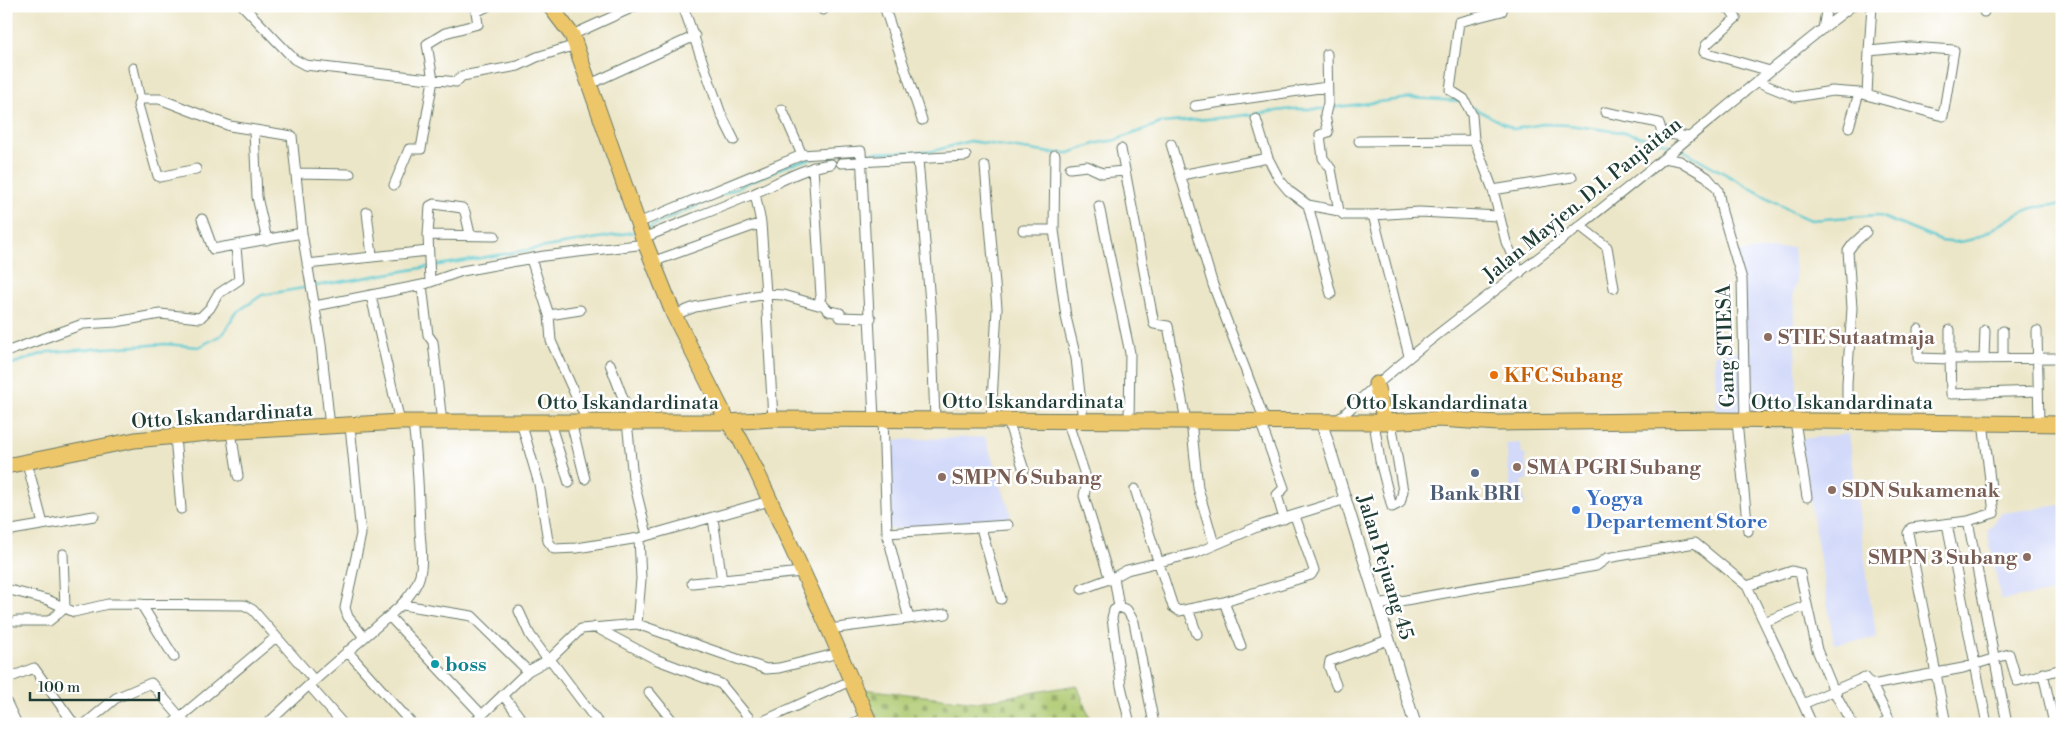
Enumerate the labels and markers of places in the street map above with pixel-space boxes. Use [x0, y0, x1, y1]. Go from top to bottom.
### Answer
place label: STIE Sutaatmaja [1778, 326, 1935, 351]
marker: STIE Sutaatmaja [1762, 331, 1774, 343]
place label: KFC Subang [1504, 364, 1623, 389]
marker: KFC Subang [1488, 369, 1500, 381]
place label: SMA PGRI Subang [1527, 456, 1701, 481]
marker: SMA PGRI Subang [1511, 461, 1523, 473]
place label: SMPN 6 Subang [952, 466, 1102, 491]
marker: Bank BRI [1469, 467, 1481, 479]
marker: SMPN 6 Subang [936, 471, 948, 483]
place label: SDN Sukamenak [1842, 479, 2000, 504]
place label: Bank BRI [1429, 482, 1521, 507]
marker: SDN Sukamenak [1826, 484, 1838, 496]
place label: Yogya Departement Store [1586, 487, 1768, 535]
marker: Yogya Departement Store [1570, 504, 1582, 516]
place label: SMPN 3 Subang [1868, 546, 2018, 571]
marker: SMPN 3 Subang [2021, 551, 2033, 563]
place label: boss [445, 653, 487, 678]
marker: boss [429, 658, 441, 670]

